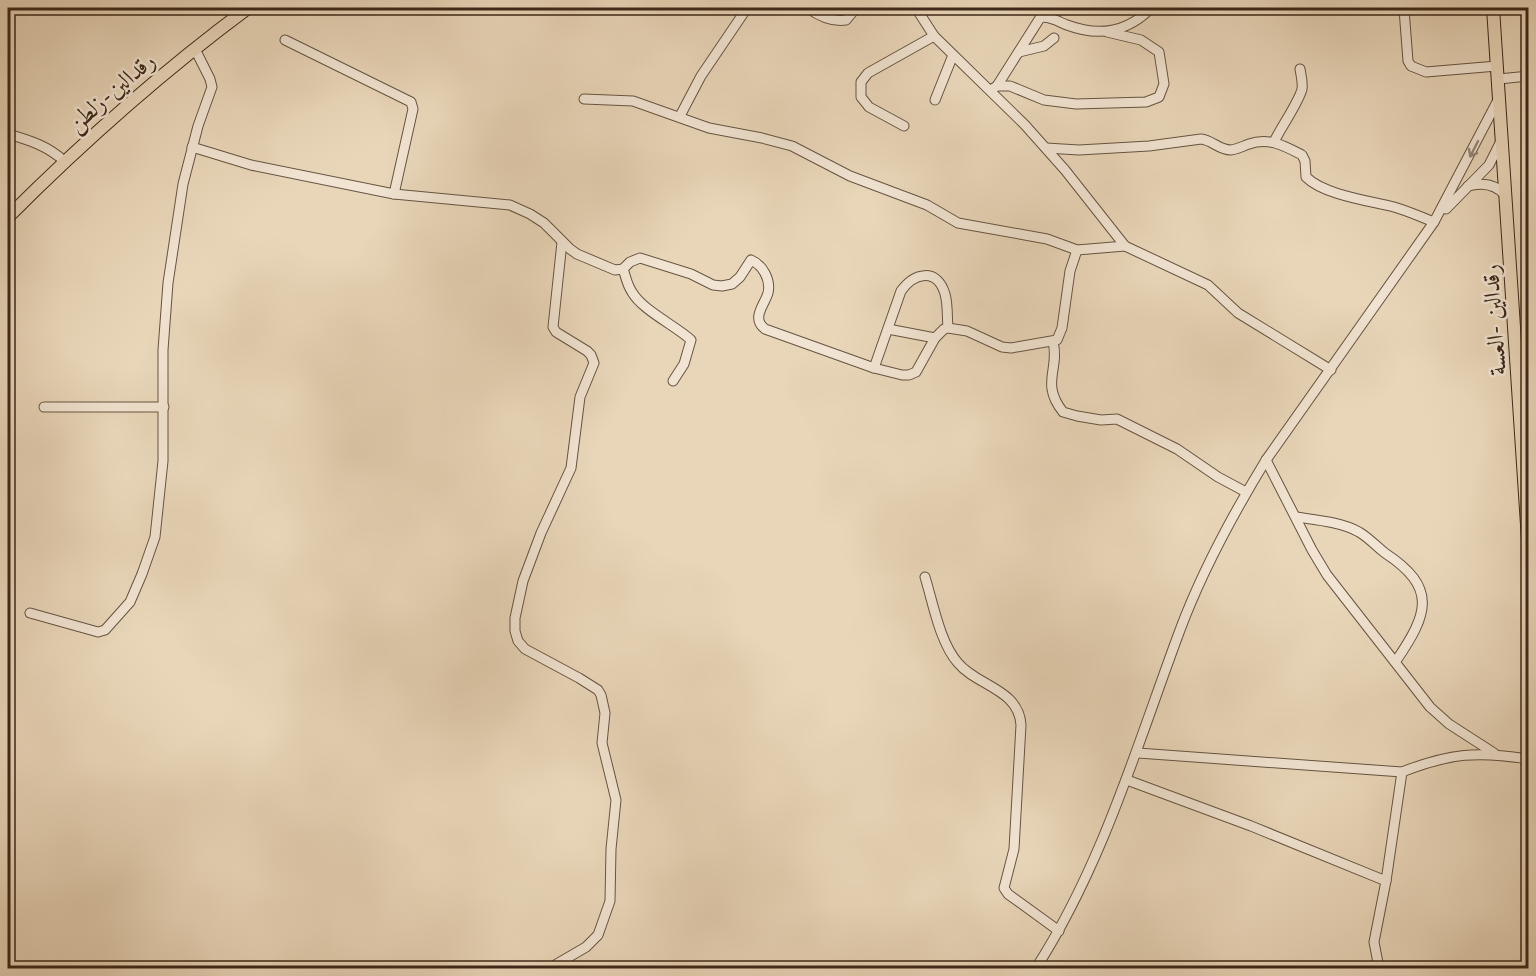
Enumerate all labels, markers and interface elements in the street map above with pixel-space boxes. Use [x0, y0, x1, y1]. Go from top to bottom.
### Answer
street label: رقدالين-زلطن [61, 46, 162, 139]
one-way arrow [1468, 140, 1480, 157]
street label: رقدالين -العسة [1475, 263, 1513, 377]

